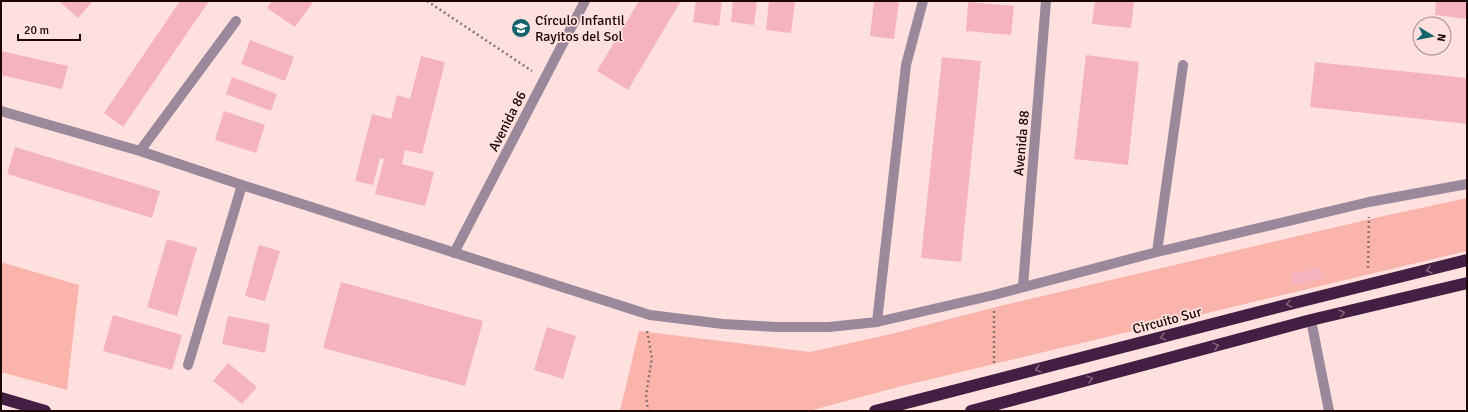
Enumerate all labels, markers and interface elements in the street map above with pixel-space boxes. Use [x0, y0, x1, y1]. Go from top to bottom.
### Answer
place label: Círculo Infantil Rayitos del Sol [535, 12, 625, 45]
scale bar [18, 16, 80, 42]
north arrow [1412, 16, 1452, 56]
school or university icon: Círculo Infantil Rayitos del Sol [510, 17, 532, 39]
text: 20 m [24, 23, 49, 38]
text: N [1434, 33, 1448, 43]
street label: Avenida 86 [485, 88, 530, 154]
street label: Avenida 88 [1010, 110, 1033, 177]
one-way arrow [1426, 265, 1432, 273]
one-way arrow [1286, 299, 1293, 308]
street label: Circuito Sur [1131, 303, 1204, 338]
one-way arrow [1338, 310, 1345, 318]
one-way arrow [1160, 332, 1167, 340]
one-way arrow [1212, 342, 1219, 351]
one-way arrow [1034, 364, 1041, 373]
one-way arrow [1087, 376, 1093, 384]

